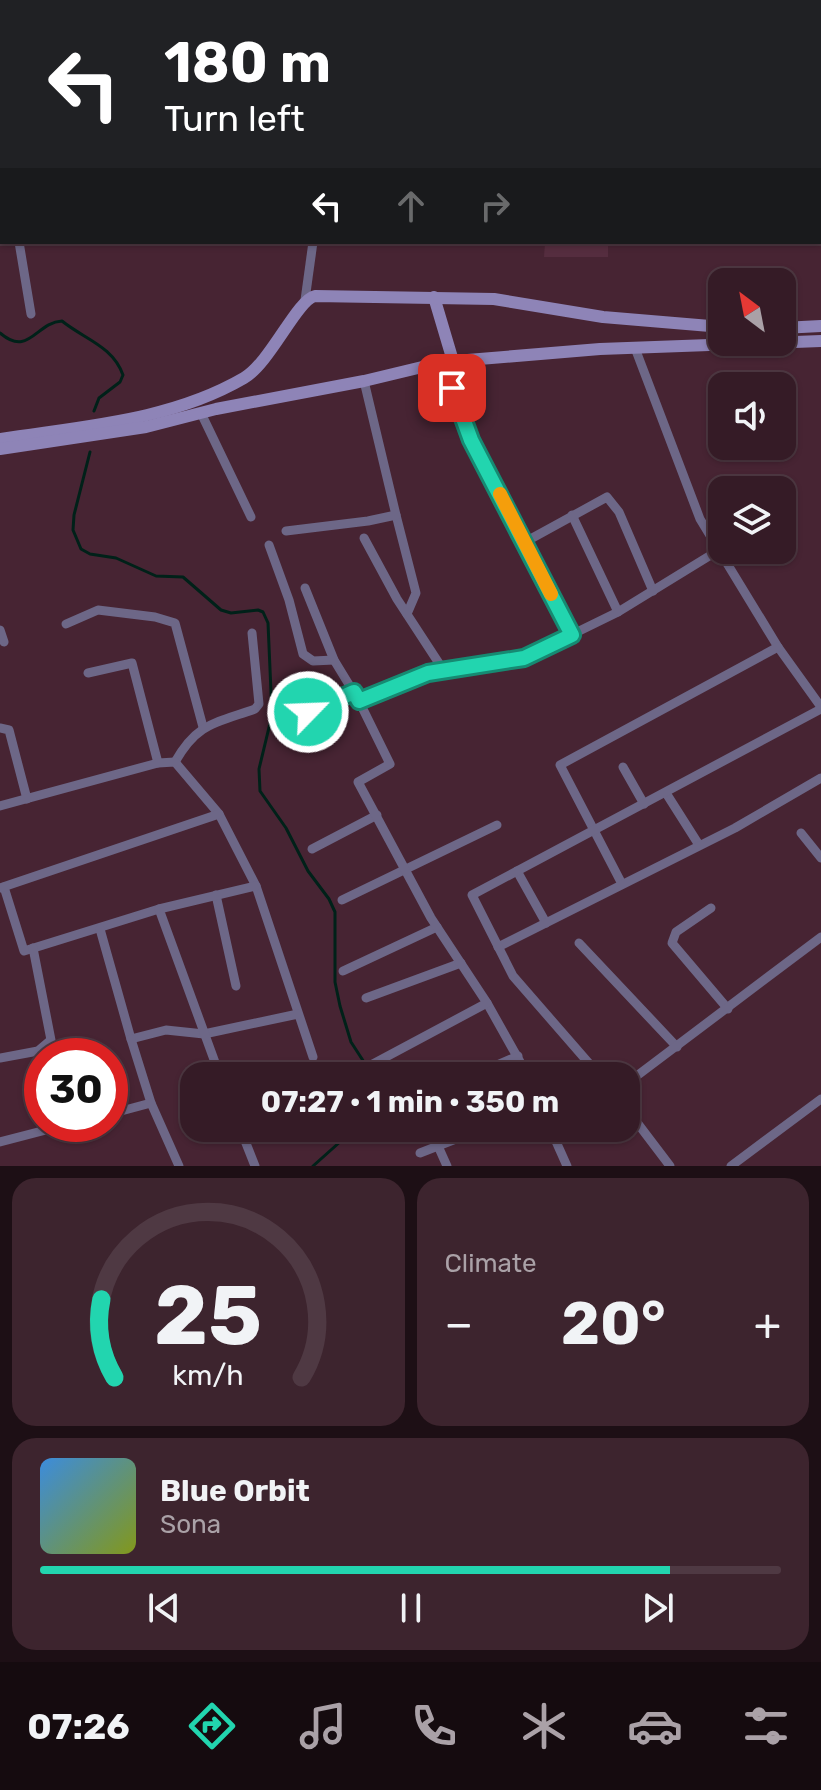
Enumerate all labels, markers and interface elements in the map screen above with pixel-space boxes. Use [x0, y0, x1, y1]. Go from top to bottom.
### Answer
text: 180 m [164, 30, 331, 96]
icon: left [32, 32, 136, 136]
text: Turn left [164, 97, 305, 140]
icon: left [305, 184, 349, 228]
icon: ahead [389, 184, 433, 228]
icon: right [473, 184, 517, 228]
north arrow [708, 268, 796, 356]
map controls [708, 268, 796, 564]
pin [418, 354, 486, 422]
icon: arrive [430, 366, 474, 410]
button: sound [708, 372, 796, 460]
button: layers [708, 476, 796, 564]
position arrow [266, 670, 350, 754]
speed limit sign: 30 [24, 1038, 128, 1142]
text: 07:27 · 1 min · 350 m [261, 1084, 559, 1120]
text: Climate [445, 1248, 537, 1279]
text: 25 [154, 1266, 262, 1365]
text: 20° [561, 1288, 666, 1359]
text: − [445, 1298, 473, 1350]
text: + [754, 1298, 781, 1350]
text: km/h [173, 1358, 244, 1392]
text: Blue Orbit [160, 1473, 310, 1509]
text: Sona [160, 1509, 221, 1540]
icon: previous [142, 1586, 186, 1630]
icon: pause [389, 1586, 433, 1630]
icon: next [636, 1586, 680, 1630]
icon: directions [184, 1698, 240, 1754]
icon: music [295, 1698, 351, 1754]
icon: phone [406, 1698, 462, 1754]
icon: climate [516, 1698, 572, 1754]
icon: car [627, 1698, 683, 1754]
icon: filters [738, 1698, 794, 1754]
text: 07:26 [27, 1705, 130, 1748]

